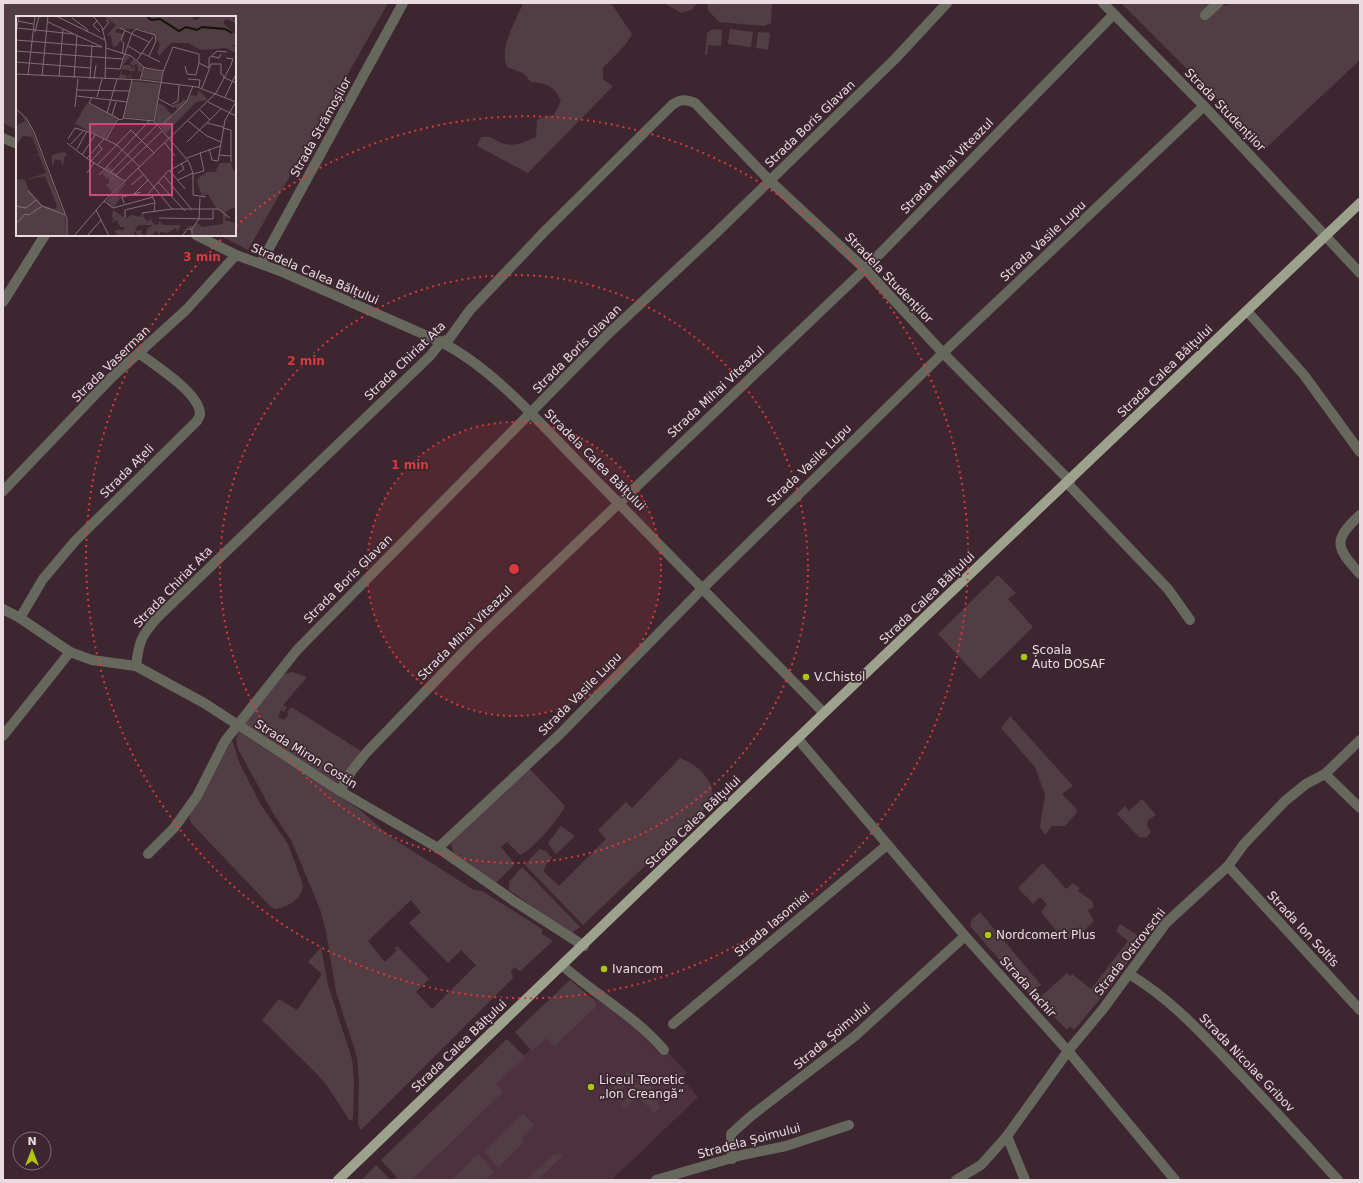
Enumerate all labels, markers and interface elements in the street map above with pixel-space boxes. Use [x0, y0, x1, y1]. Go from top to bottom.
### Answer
inset map [16, 16, 236, 236]
street label: Strada Studenților [1182, 66, 1268, 154]
street label: Strada Strămoșilor [288, 74, 354, 179]
street label: Strada Boris Glavan [762, 78, 858, 170]
street label: Strada Mihai Viteazul [898, 115, 996, 217]
street label: Strada Vasile Lupu [997, 198, 1089, 284]
street label: Stradela Studenților [842, 230, 936, 326]
street label: Stradela Calea Bălțului [249, 241, 381, 307]
text: 3 min [183, 250, 221, 264]
street label: Strada Boris Glavan [530, 302, 624, 396]
street label: Strada Chiriat Ata [362, 319, 448, 403]
street label: Strada Calea Bălțului [1115, 322, 1215, 420]
street label: Strada Vaserman [69, 323, 153, 405]
street label: Strada Mihai Viteazul [665, 344, 767, 440]
text: 2 min [287, 354, 325, 368]
street label: Stradela Calea Bălțului [542, 407, 648, 513]
street label: Strada Vasile Lupu [764, 421, 854, 509]
street label: Strada Ațeli [97, 441, 157, 501]
text: 1 min [391, 458, 429, 472]
street label: Strada Boris Glavan [301, 532, 395, 626]
street label: Strada Chiriat Ata [131, 544, 215, 630]
street label: Strada Calea Bălțului [877, 549, 977, 647]
centre of rings [507, 562, 521, 576]
street label: Strada Mihai Viteazul [415, 583, 515, 683]
place label: Școala Auto DOSAF [1032, 643, 1105, 671]
street label: Strada Vasile Lupu [536, 650, 624, 738]
marker: Școala Auto DOSAF [1019, 652, 1029, 662]
place label: V.Chistol [814, 670, 865, 684]
marker: V.Chistol [801, 672, 811, 682]
street label: Strada Miron Costin [252, 717, 360, 791]
street label: Strada Calea Bălțului [643, 773, 743, 871]
street label: Strada Ion Soltîs [1264, 888, 1342, 970]
street label: Strada Iasomiei [732, 889, 812, 959]
street label: Strada Ostrovschi [1092, 906, 1168, 998]
place label: Nordcomert Plus [996, 928, 1096, 942]
marker: Nordcomert Plus [983, 930, 993, 940]
street label: Strada Iachir [997, 954, 1059, 1020]
place label: Ivancom [612, 962, 663, 976]
marker: Ivancom [599, 964, 609, 974]
street label: Strada Calea Bălțului [409, 997, 509, 1095]
street label: Strada Șoimului [791, 1000, 873, 1072]
street label: Strada Nicolae Gribov [1196, 1011, 1298, 1115]
place label: Liceul Teoretic „Ion Creangă“ [599, 1073, 684, 1101]
marker: Liceul Teoretic „Ion Creangă“ [586, 1082, 596, 1092]
street label: Stradela Șoimului [696, 1121, 802, 1161]
north arrow [12, 1131, 52, 1171]
text: N [27, 1135, 37, 1148]

